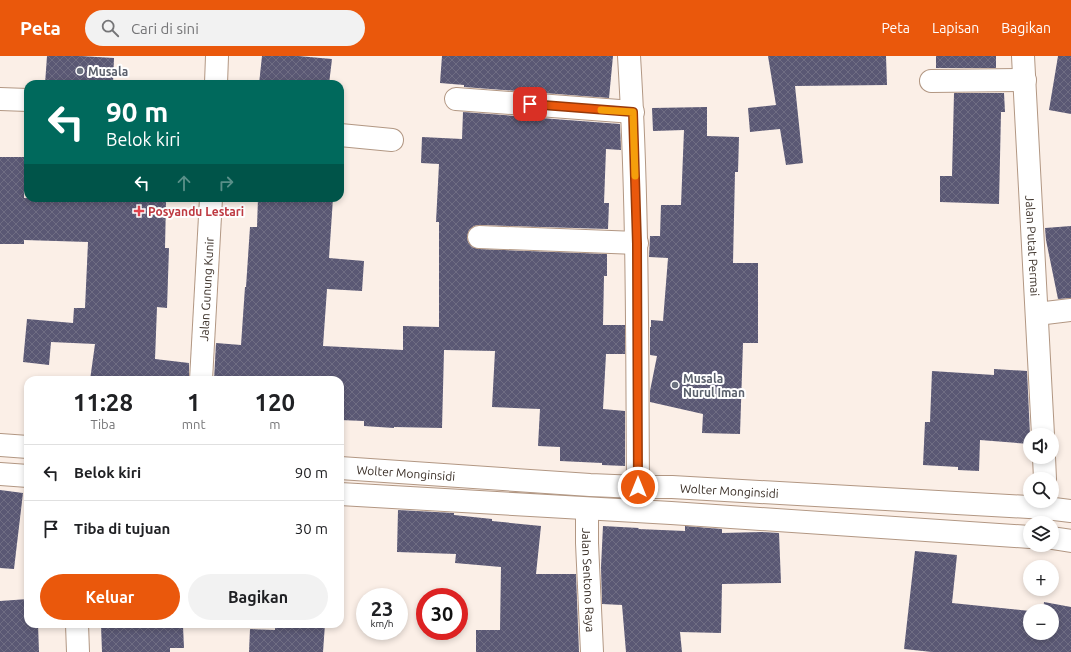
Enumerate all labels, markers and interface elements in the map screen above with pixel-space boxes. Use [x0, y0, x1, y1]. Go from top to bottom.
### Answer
search box [85, 10, 365, 46]
text: Peta [20, 17, 61, 39]
icon: search [99, 17, 121, 39]
text: Cari di sini [131, 20, 199, 37]
text: Peta [882, 20, 910, 36]
text: Lapisan [932, 20, 979, 36]
text: Bagikan [1001, 20, 1051, 36]
place label: Musala [88, 65, 128, 78]
marker: Musala [75, 66, 85, 76]
pin [513, 87, 547, 121]
icon: arrive [519, 93, 541, 115]
icon: left [40, 96, 92, 148]
text: 90 m [106, 96, 168, 127]
text: Belok kiri [106, 129, 180, 149]
icon: left [131, 172, 153, 194]
icon: ahead [173, 172, 195, 194]
icon: right [215, 172, 237, 194]
street label: Jalan Putat Permai [1024, 195, 1042, 297]
marker: Posyandu Lestari [133, 205, 145, 217]
place label: Posyandu Lestari [148, 205, 244, 218]
street label: Jalan Gunung Kunir [197, 236, 215, 342]
place label: Musala Nurul Iman [683, 372, 745, 399]
marker: Musala Nurul Iman [670, 380, 680, 390]
text: 11:28 [73, 389, 133, 416]
text: 1 [187, 389, 201, 416]
text: 120 [255, 389, 295, 416]
text: Tiba [90, 417, 115, 431]
text: mnt [182, 417, 206, 431]
text: m [269, 417, 280, 431]
map controls [1023, 428, 1059, 640]
button: sound [1023, 428, 1059, 464]
icon: left [40, 462, 62, 484]
street label: Wolter Monginsidi [356, 463, 456, 482]
text: Belok kiri [74, 464, 141, 481]
text: 90 m [295, 464, 328, 481]
position arrow [617, 466, 659, 508]
button: search [1023, 472, 1059, 508]
street label: Wolter Monginsidi [680, 481, 779, 499]
button: layers [1023, 516, 1059, 552]
icon: arrive [40, 518, 62, 540]
text: Tiba di tujuan [74, 520, 170, 537]
text: 30 m [295, 520, 328, 537]
street label: Jalan Sentono Raya [581, 528, 598, 633]
button: + [1023, 560, 1059, 596]
button: Keluar [40, 574, 180, 620]
button: Bagikan [188, 574, 328, 620]
speed limit sign: 30 [416, 588, 468, 640]
text: 23 [371, 597, 393, 620]
button: − [1023, 604, 1059, 640]
text: km/h [370, 618, 394, 629]

